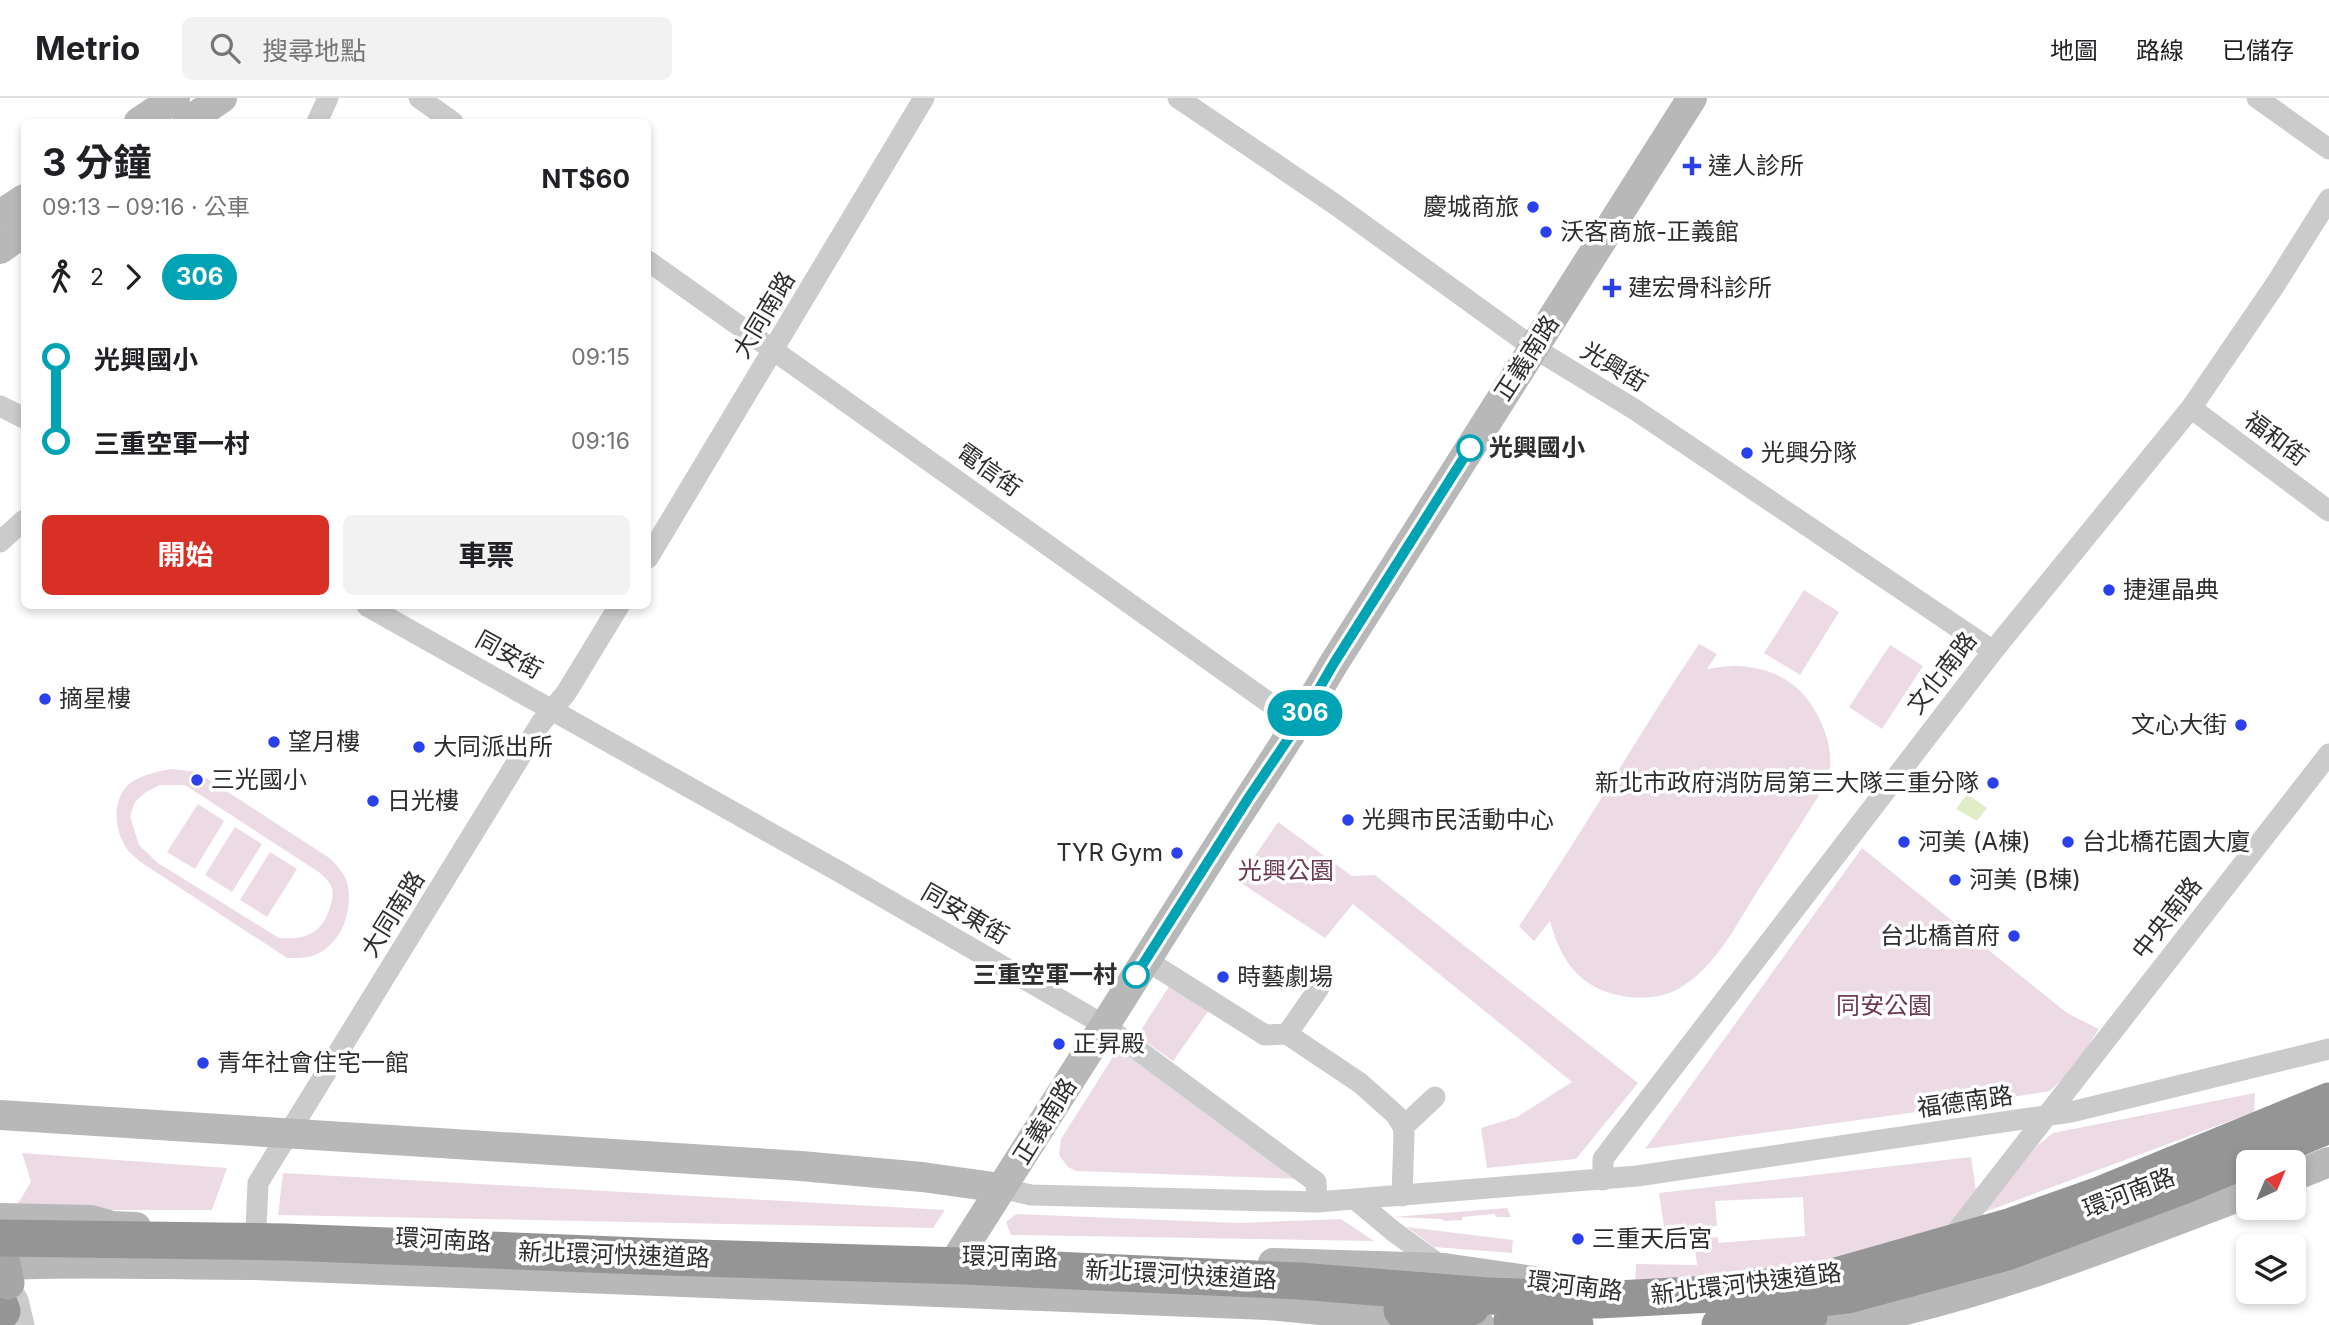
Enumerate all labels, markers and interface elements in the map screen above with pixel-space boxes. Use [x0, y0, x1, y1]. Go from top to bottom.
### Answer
search box [182, 17, 672, 80]
text: Metrio [35, 28, 140, 68]
icon: search [206, 29, 244, 67]
text: 搜尋地點 [262, 35, 366, 66]
text: 地圖 [2050, 36, 2098, 65]
text: 路線 [2136, 36, 2184, 65]
text: 已儲存 [2222, 36, 2294, 65]
text: 3 分鐘 [42, 139, 152, 185]
place label: 達人診所 [1708, 151, 1804, 180]
marker: 達人診所 [1682, 156, 1702, 176]
text: NT$60 [541, 163, 630, 194]
place label: 慶城商旅 [1423, 192, 1519, 221]
text: 09:13 – 09:16 · 公車 [42, 193, 250, 221]
marker: 慶城商旅 [1525, 199, 1541, 215]
place label: 沃客商旅-正義館 [1560, 217, 1739, 246]
marker: 沃客商旅-正義館 [1538, 224, 1554, 240]
icon: walk [42, 258, 80, 296]
icon: forward [114, 258, 152, 296]
text: 306 [176, 262, 223, 291]
text: 2 [90, 263, 104, 291]
street label: 大同南路 [726, 266, 801, 363]
place label: 建宏骨科診所 [1628, 273, 1772, 302]
marker: 建宏骨科診所 [1602, 278, 1622, 298]
street label: 正義南路 [1488, 310, 1565, 406]
street label: 光興街 [1576, 336, 1653, 398]
text: 09:15 [571, 343, 630, 371]
text: 光興國小 [94, 344, 198, 375]
street label: 福和街 [2239, 405, 2314, 472]
text: 09:16 [571, 427, 630, 455]
text: 三重空軍一村 [94, 428, 250, 459]
place label: 光興國小 [1489, 433, 1585, 462]
marker: 光興國小 [1457, 435, 1483, 461]
street label: 電信街 [951, 437, 1027, 502]
place label: 光興分隊 [1761, 438, 1857, 467]
marker: 光興分隊 [1739, 445, 1755, 461]
button: 開始 [42, 515, 329, 595]
button: 車票 [343, 515, 630, 595]
place label: 捷運晶典 [2123, 575, 2219, 604]
marker: 捷運晶典 [2101, 582, 2117, 598]
street label: 同安街 [471, 624, 548, 685]
street label: 文化南路 [1901, 626, 1983, 719]
place label: 摘星樓 [59, 684, 131, 713]
line badge: 306 [1265, 690, 1345, 736]
marker: 摘星樓 [37, 691, 53, 707]
text: 306 [1281, 698, 1329, 727]
place label: 文心大街 [2131, 710, 2227, 739]
marker: 文心大街 [2233, 717, 2249, 733]
place label: 望月樓 [288, 727, 360, 756]
place label: 大同派出所 [433, 732, 553, 761]
marker: 望月樓 [266, 734, 282, 750]
marker: 大同派出所 [411, 739, 427, 755]
place label: 三光國小 [211, 765, 307, 794]
place label: 新北市政府消防局第三大隊三重分隊 [1595, 768, 1979, 797]
marker: 三光國小 [189, 772, 205, 788]
marker: 新北市政府消防局第三大隊三重分隊 [1985, 775, 2001, 791]
place label: 日光樓 [387, 786, 459, 815]
marker: 日光樓 [365, 793, 381, 809]
place label: 光興市民活動中心 [1362, 805, 1554, 834]
marker: 光興市民活動中心 [1340, 812, 1356, 828]
place label: 河美 (A棟) [1918, 827, 2031, 856]
place label: 台北橋花園大廈 [2082, 827, 2250, 856]
marker: 河美 (A棟) [1896, 834, 1912, 850]
marker: 台北橋花園大廈 [2060, 834, 2076, 850]
place label: TYR Gym [1056, 838, 1163, 867]
marker: TYR Gym [1169, 845, 1185, 861]
park label: 光興公園 [1238, 856, 1334, 885]
street label: 大同南路 [355, 865, 430, 962]
place label: 河美 (B棟) [1969, 865, 2081, 894]
street label: 中央南路 [2126, 871, 2208, 964]
marker: 河美 (B棟) [1947, 872, 1963, 888]
street label: 同安東街 [916, 877, 1014, 950]
place label: 台北橋首府 [1880, 921, 2000, 950]
marker: 台北橋首府 [2006, 928, 2022, 944]
place label: 三重空軍一村 [973, 960, 1117, 989]
marker: 三重空軍一村 [1123, 962, 1149, 988]
place label: 時藝劇場 [1237, 962, 1333, 991]
marker: 時藝劇場 [1215, 969, 1231, 985]
park label: 同安公園 [1836, 991, 1932, 1020]
place label: 正昇殿 [1073, 1029, 1145, 1058]
marker: 正昇殿 [1051, 1036, 1067, 1052]
place label: 青年社會住宅一館 [217, 1048, 409, 1077]
marker: 青年社會住宅一館 [195, 1055, 211, 1071]
street label: 正義南路 [1007, 1072, 1082, 1169]
street label: 福德南路 [1915, 1080, 2014, 1123]
north arrow [2236, 1150, 2306, 1220]
map controls [2236, 1150, 2306, 1304]
street label: 環河南路 [2079, 1162, 2179, 1223]
street label: 環河南路 [394, 1223, 492, 1256]
place label: 三重天后宮 [1592, 1224, 1712, 1253]
marker: 三重天后宮 [1570, 1231, 1586, 1247]
button: layers [2236, 1234, 2306, 1304]
street label: 新北環河快速道路 [518, 1237, 710, 1272]
street label: 環河南路 [962, 1241, 1058, 1272]
street label: 新北環河快速道路 [1084, 1255, 1278, 1294]
street label: 新北環河快速道路 [1649, 1257, 1843, 1310]
street label: 環河南路 [1526, 1265, 1624, 1306]

